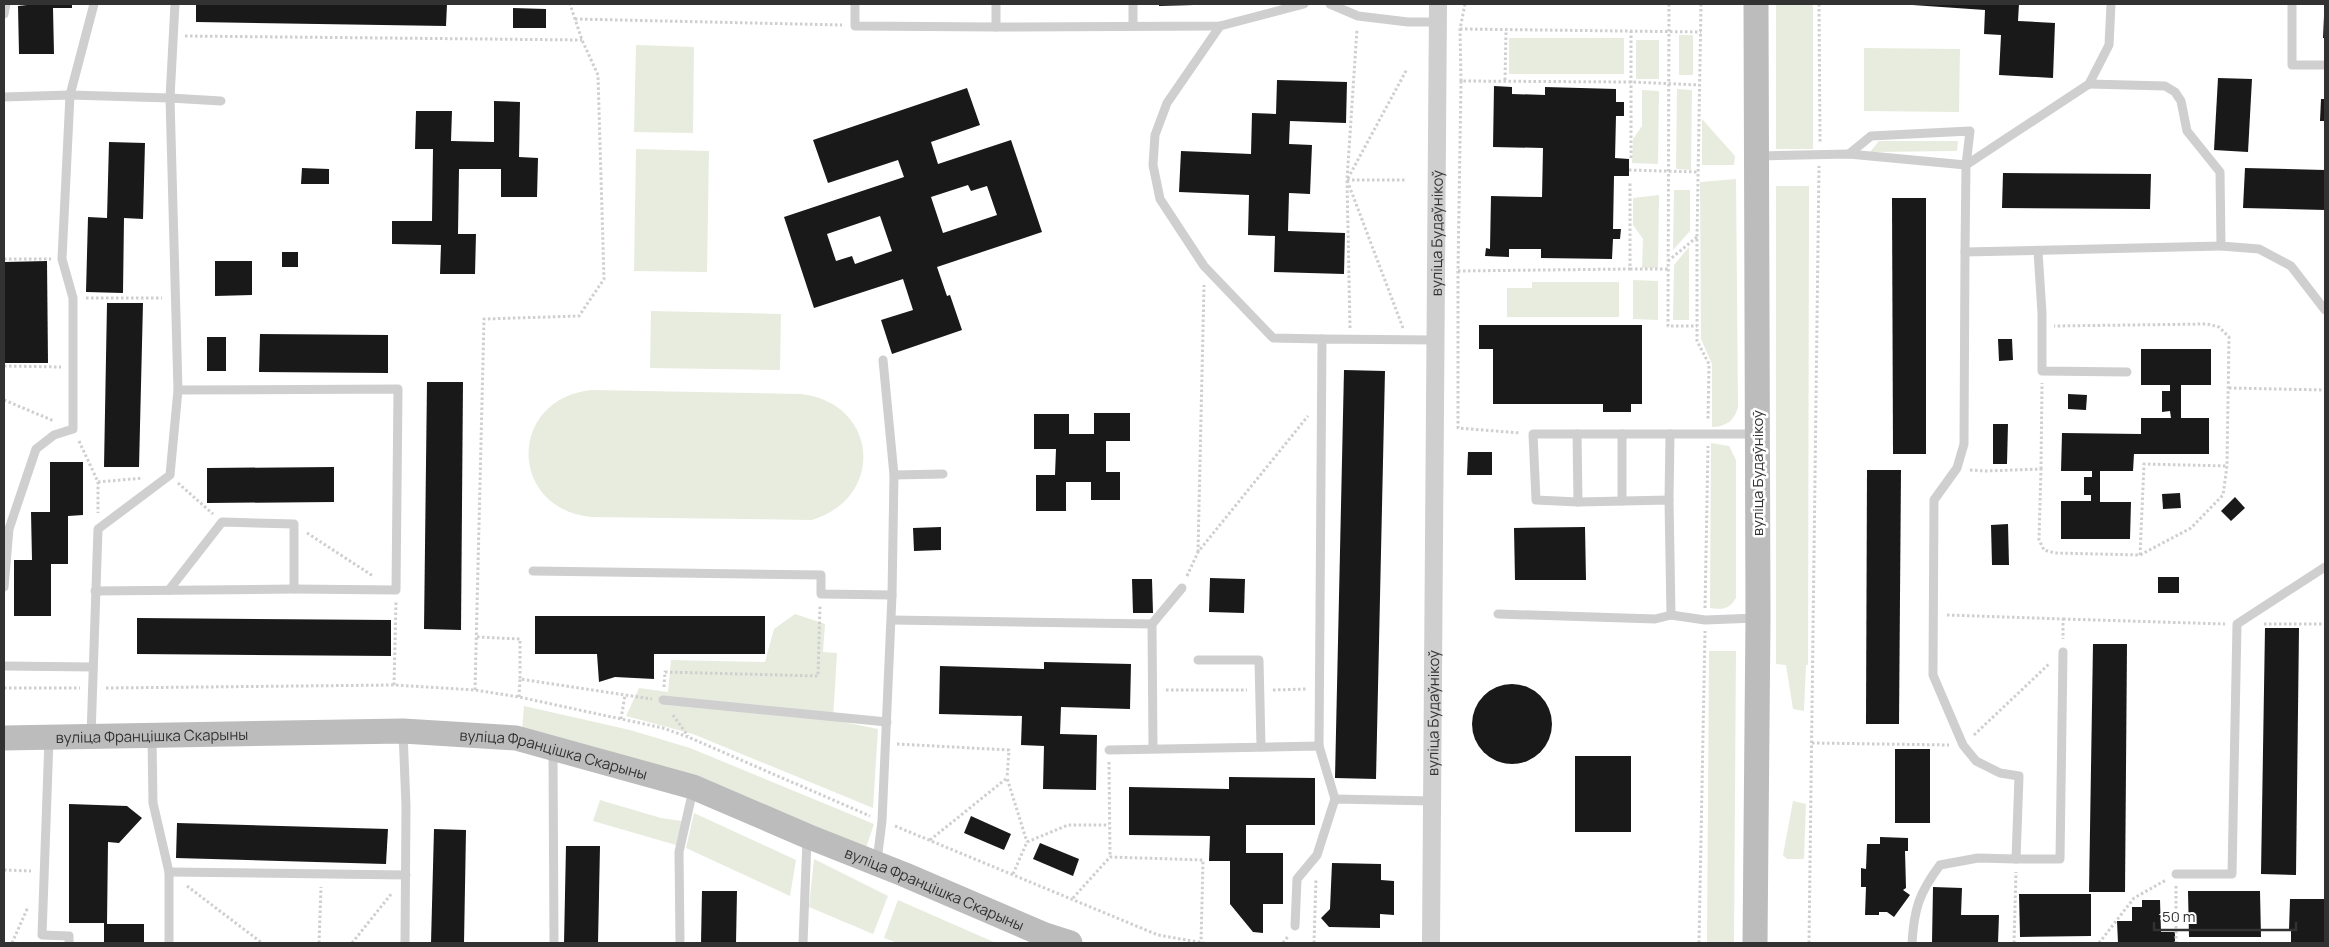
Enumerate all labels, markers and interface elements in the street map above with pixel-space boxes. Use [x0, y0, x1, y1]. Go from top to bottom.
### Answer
street label: вуліца Будаўнікоў [1425, 170, 1447, 296]
street label: вуліца Будаўнікоў [1747, 410, 1768, 536]
street label: вуліца Будаўнікоў [1422, 650, 1444, 776]
street label: вуліца Францішка Скарыны [56, 723, 248, 748]
street label: вуліца Францішка Скарыны [459, 724, 650, 784]
street label: вуліца Францішка Скарыны [842, 842, 1028, 935]
scale bar [2154, 900, 2296, 932]
text: 50 m [2162, 906, 2196, 927]

